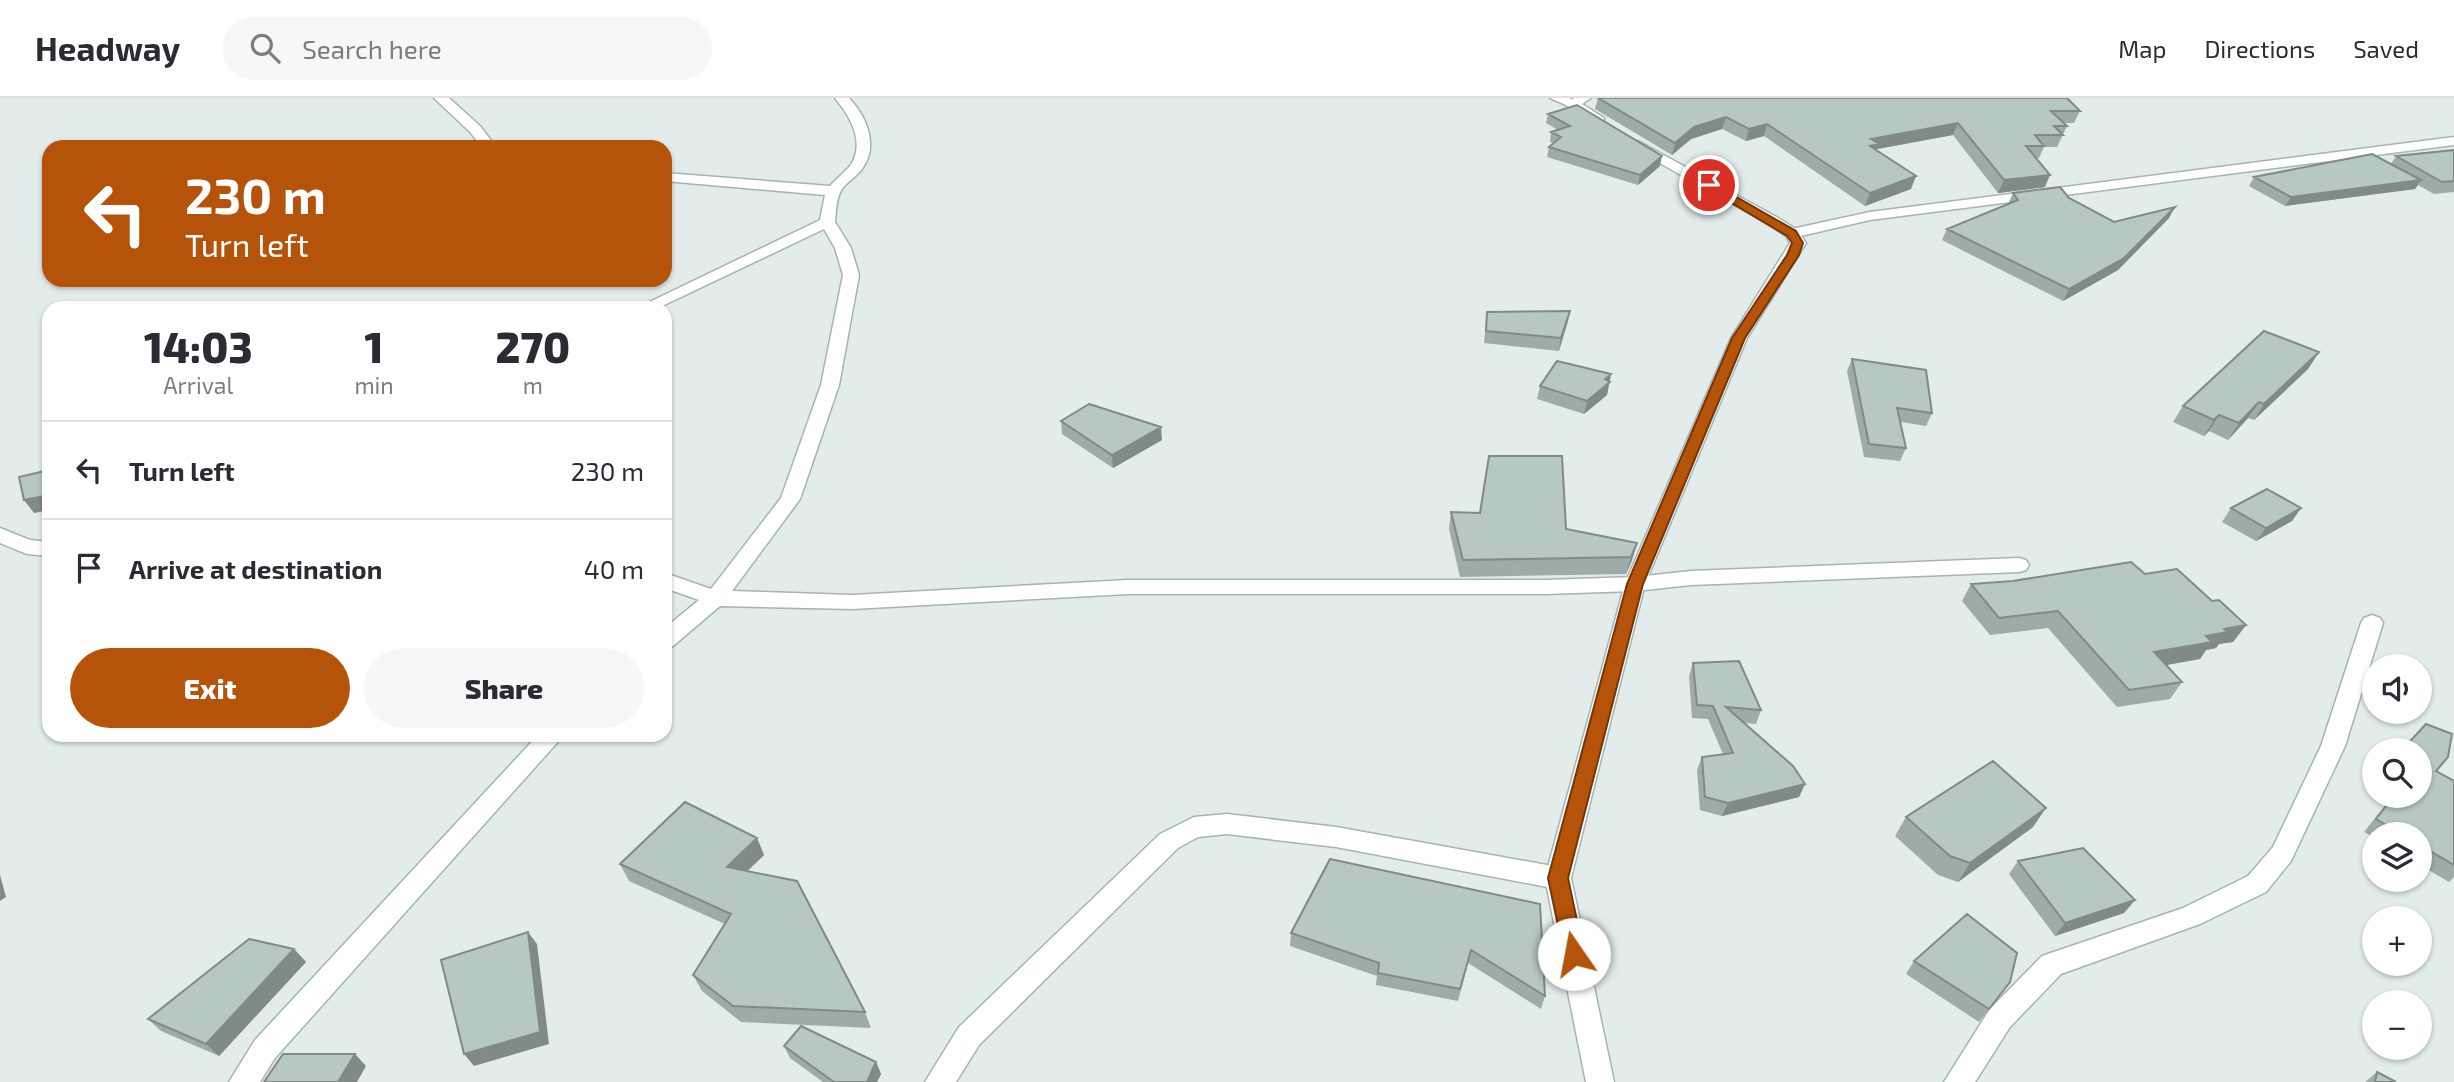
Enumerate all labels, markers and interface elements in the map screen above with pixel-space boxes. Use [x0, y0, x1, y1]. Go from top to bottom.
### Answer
search box [222, 17, 712, 80]
text: Headway [35, 28, 180, 68]
icon: search [246, 29, 284, 67]
text: Search here [302, 33, 442, 64]
text: Map [2118, 34, 2166, 63]
text: Directions [2204, 34, 2315, 63]
text: Saved [2353, 34, 2419, 63]
pin [1679, 155, 1739, 215]
text: 230 m [185, 165, 326, 224]
icon: arrive [1690, 166, 1728, 204]
icon: left [70, 168, 161, 259]
text: Turn left [185, 225, 309, 263]
text: 14:03 [144, 321, 253, 371]
text: 1 [365, 321, 384, 371]
text: 270 [496, 321, 570, 371]
text: Arrival [163, 371, 233, 399]
text: min [354, 371, 394, 399]
text: m [523, 371, 543, 399]
icon: left [70, 451, 108, 489]
text: Turn left [129, 455, 235, 486]
text: 230 m [571, 455, 644, 486]
icon: arrive [70, 549, 108, 587]
text: Arrive at destination [129, 553, 382, 584]
text: 40 m [584, 553, 644, 584]
button: Exit [70, 648, 350, 728]
button: Share [364, 648, 644, 728]
map controls [2362, 654, 2432, 1060]
button: sound [2362, 654, 2432, 724]
button: search [2362, 738, 2432, 808]
button: layers [2362, 822, 2432, 892]
button: + [2362, 906, 2432, 976]
position arrow [1537, 917, 1611, 991]
button: − [2362, 990, 2432, 1060]

